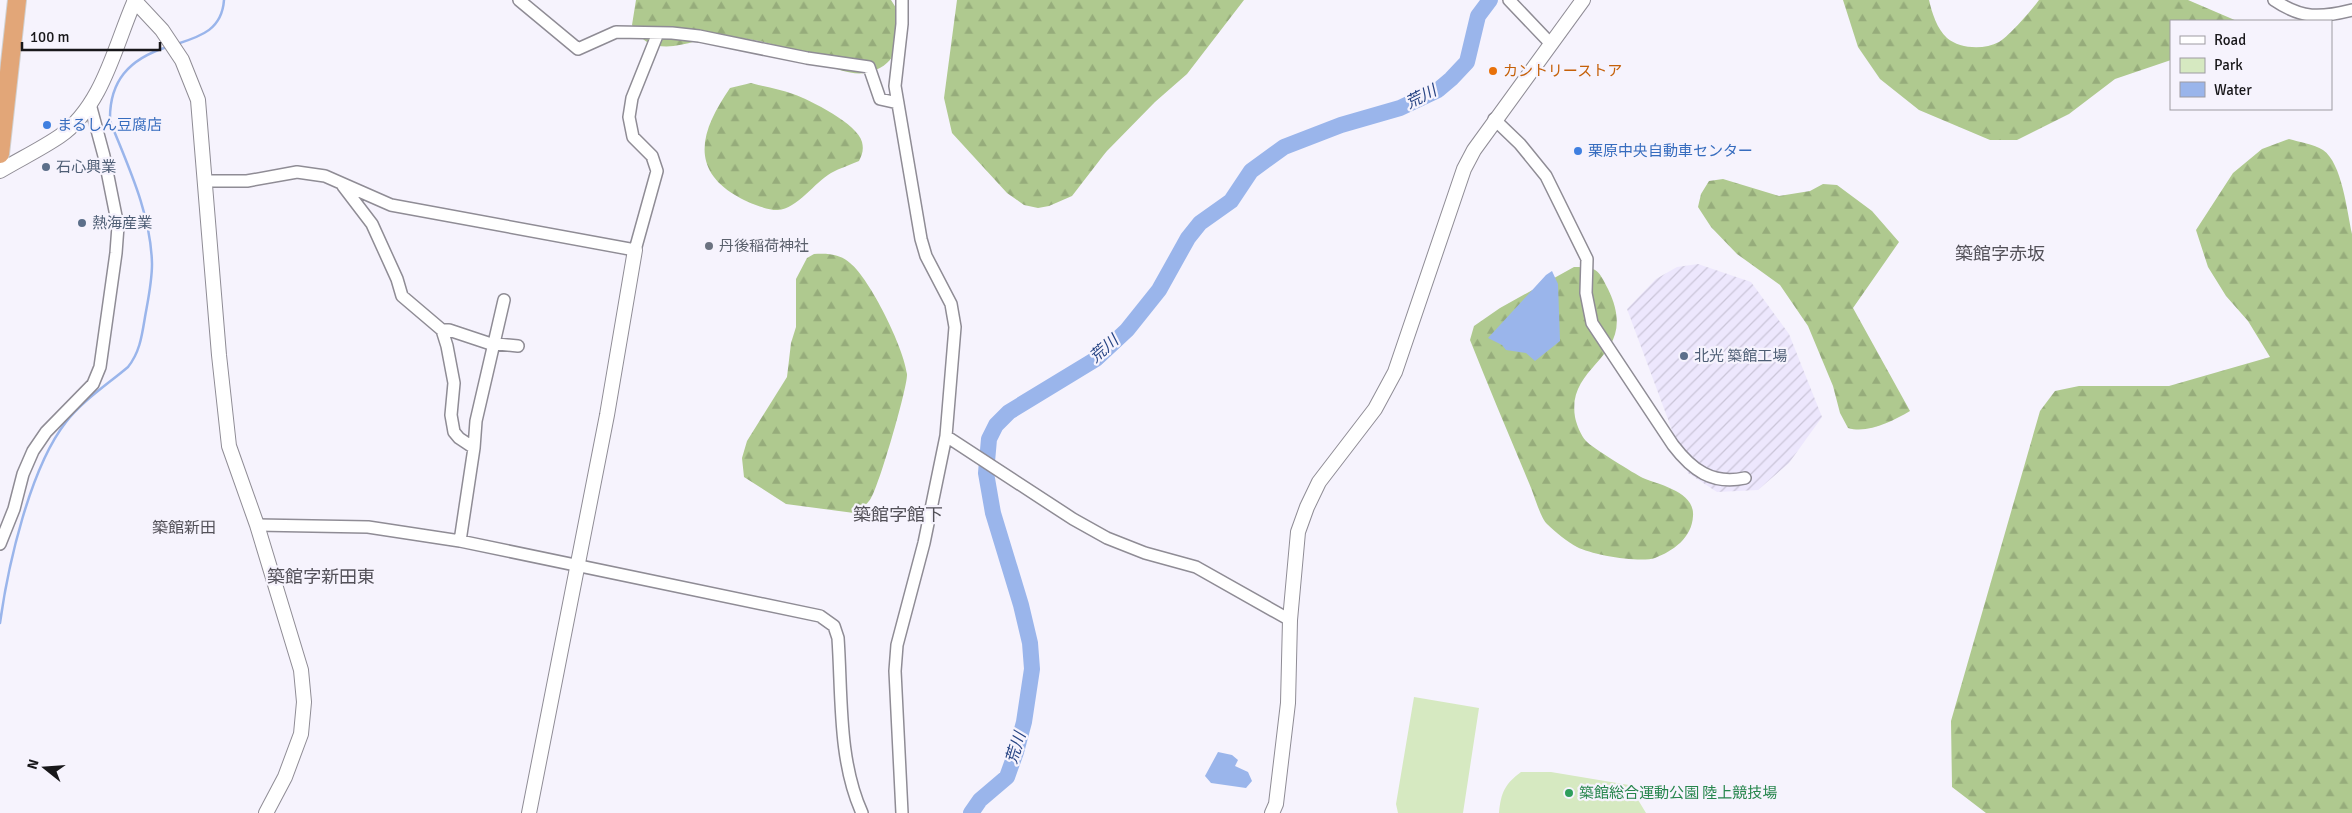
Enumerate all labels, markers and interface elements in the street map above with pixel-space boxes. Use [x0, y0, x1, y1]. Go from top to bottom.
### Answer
scale bar [22, 20, 160, 52]
legend [2170, 20, 2332, 110]
text: 100 m [30, 28, 70, 46]
text: Road [2214, 31, 2246, 49]
text: Park [2214, 56, 2243, 74]
place label: カントリーストア [1503, 62, 1622, 80]
marker: カントリーストア [1487, 65, 1499, 77]
water label: 荒川 [1402, 80, 1442, 113]
text: Water [2214, 81, 2252, 99]
place label: まるしん豆腐店 [57, 116, 162, 134]
marker: まるしん豆腐店 [41, 119, 53, 131]
place label: 栗原中央自動車センター [1588, 142, 1753, 160]
marker: 栗原中央自動車センター [1572, 145, 1584, 157]
place label: 石心興業 [56, 158, 116, 176]
marker: 石心興業 [40, 161, 52, 173]
place label: 熱海産業 [92, 214, 152, 232]
marker: 熱海産業 [76, 217, 88, 229]
place label: 丹後稲荷神社 [719, 237, 809, 255]
marker: 丹後稲荷神社 [703, 240, 715, 252]
district label: 築館字赤坂 [1955, 243, 2045, 265]
water label: 荒川 [1085, 330, 1124, 367]
place label: 北光 築館工場 [1694, 347, 1787, 365]
marker: 北光 築館工場 [1678, 350, 1690, 362]
district label: 築館字館下 [853, 504, 943, 526]
district label: 築館新田 [152, 518, 216, 538]
district label: 築館字新田東 [267, 566, 375, 588]
water label: 荒川 [1002, 728, 1031, 766]
north arrow [20, 743, 70, 793]
text: N [23, 757, 43, 771]
place label: 築館総合運動公園 陸上競技場 [1579, 784, 1777, 802]
marker: 築館総合運動公園 陸上競技場 [1563, 787, 1575, 799]

